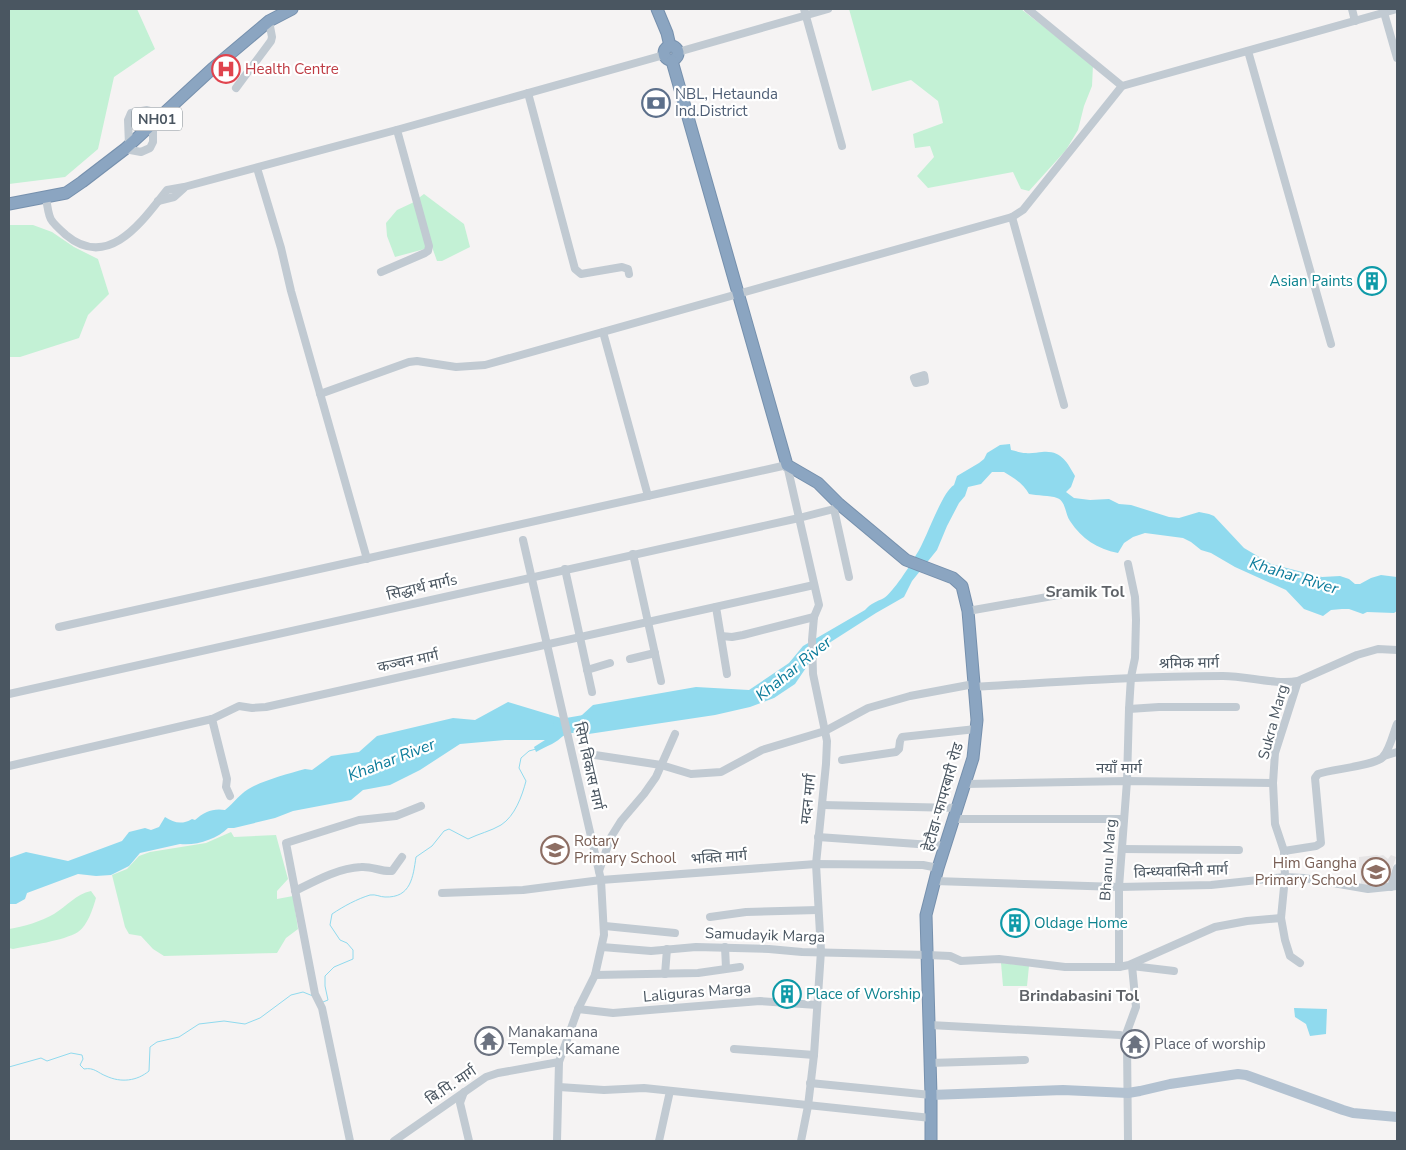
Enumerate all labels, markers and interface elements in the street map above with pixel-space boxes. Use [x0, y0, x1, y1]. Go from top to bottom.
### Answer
hospital icon: Health Centre [211, 54, 241, 84]
place label: Health Centre [245, 59, 339, 79]
place label: NBL, Hetaunda Ind.District [675, 84, 778, 121]
bank icon: NBL, Hetaunda Ind.District [641, 88, 671, 118]
road number: NH01 [132, 108, 182, 130]
building icon: Asian Paints [1357, 266, 1387, 296]
place label: Asian Paints [1270, 271, 1353, 291]
water label: Khahar River [1247, 552, 1342, 600]
street label: सिद्धार्थ मार्गs [385, 569, 459, 605]
district label: Sramik Tol [1045, 581, 1125, 603]
water label: Khahar River [751, 631, 837, 706]
street label: कञ्चन मार्ग [376, 645, 441, 677]
street label: श्रमिक मार्ग [1159, 652, 1220, 674]
street label: Sukra Marg [1253, 682, 1293, 762]
street label: सिप विकास मार्ग [569, 720, 609, 813]
water label: Khahar River [345, 733, 439, 787]
street label: हेटौडा-फापरबारी रोड [918, 739, 968, 854]
street label: नयाँ मार्ग [1096, 758, 1143, 778]
street label: मदन मार्ग [795, 772, 821, 825]
street label: Bhanu Marg [1095, 818, 1121, 902]
place label: Rotary Primary School [574, 831, 677, 868]
school or university icon: Rotary Primary School [540, 835, 570, 865]
street label: भक्ति मार्ग [690, 845, 749, 869]
place label: Him Gangha Primary School [1255, 853, 1358, 890]
school or university icon: Him Gangha Primary School [1361, 857, 1391, 887]
street label: विन्ध्यवासिनी मार्ग [1134, 859, 1229, 883]
building icon: Oldage Home [1000, 908, 1030, 938]
place label: Oldage Home [1034, 913, 1128, 933]
street label: Samudayik Marga [704, 923, 826, 947]
street label: Laliguras Marga [642, 977, 752, 1007]
building icon: Place of Worship [772, 979, 802, 1009]
place label: Place of Worship [806, 984, 921, 1004]
district label: Brindabasini Tol [1019, 985, 1139, 1007]
place label: Manakamana Temple, Kamane [508, 1022, 620, 1059]
temple icon: Manakamana Temple, Kamane [474, 1026, 504, 1056]
temple icon: Place of worship [1120, 1029, 1150, 1059]
place label: Place of worship [1154, 1034, 1266, 1054]
street label: बि.पि. मार्ग [422, 1060, 481, 1109]

